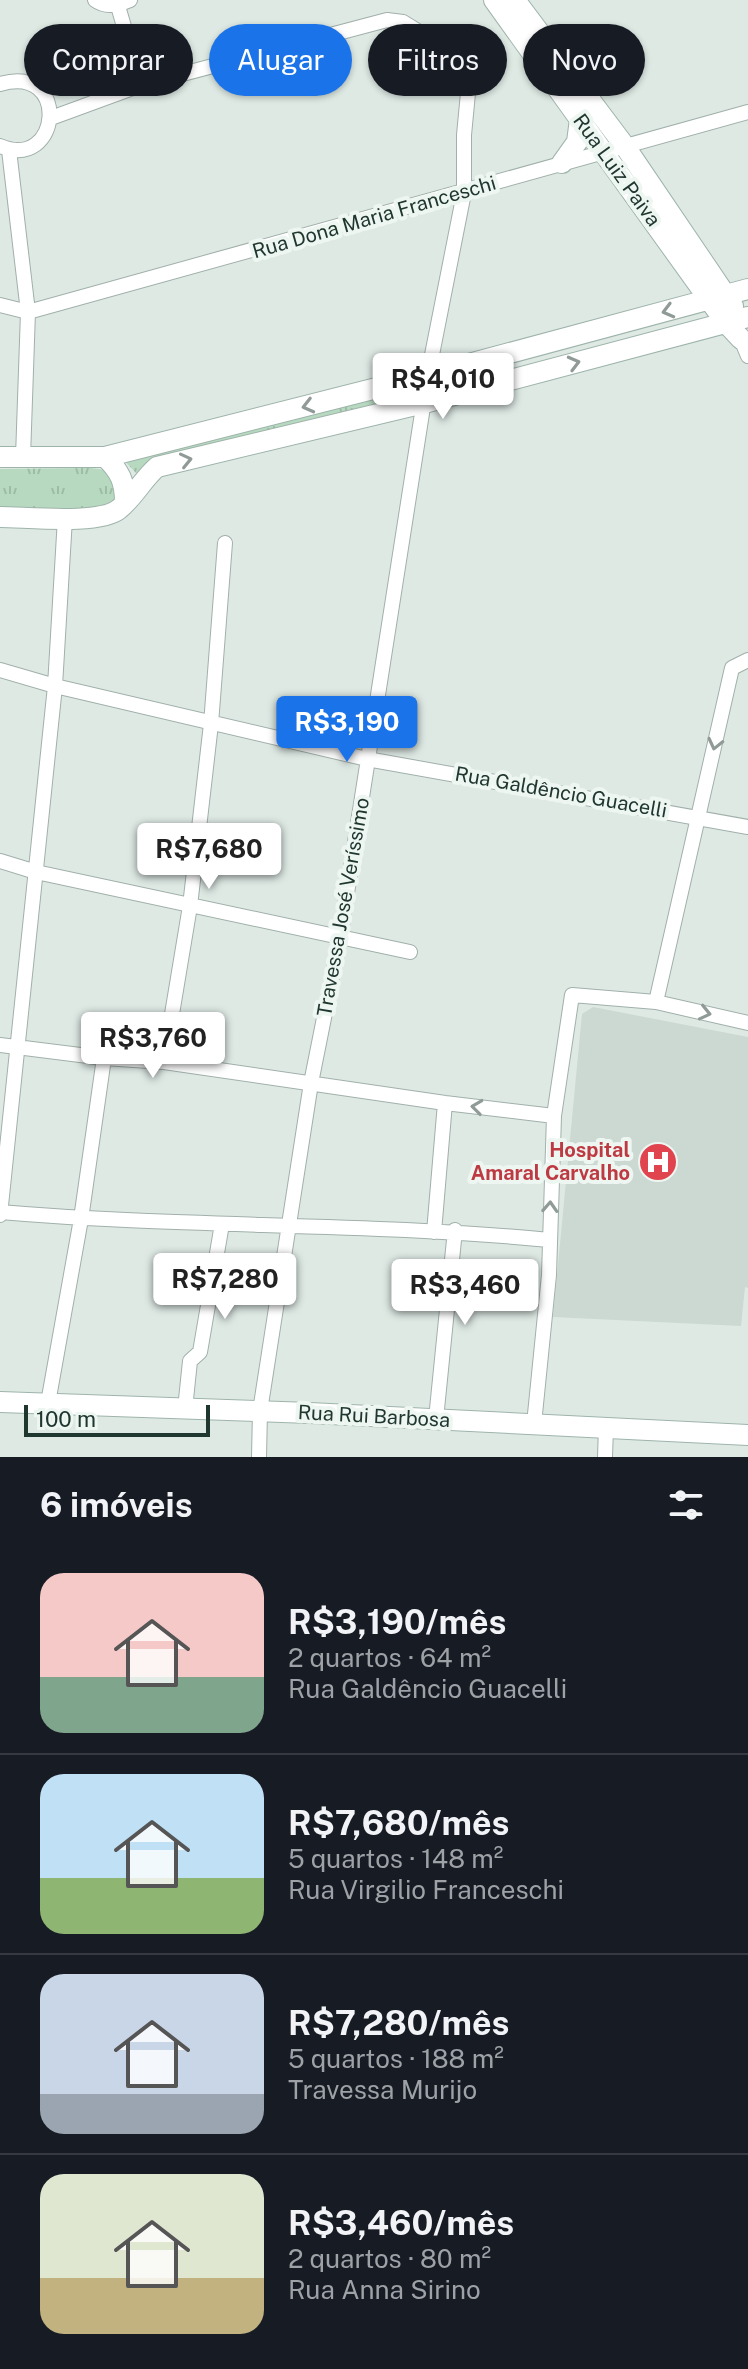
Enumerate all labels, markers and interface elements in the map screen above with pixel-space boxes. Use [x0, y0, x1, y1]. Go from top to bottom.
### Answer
chip: Comprar [24, 24, 193, 96]
chip: Alugar [209, 24, 352, 96]
chip: Filtros [368, 24, 507, 96]
chip: Novo [523, 24, 645, 96]
street label: Rua Luiz Paiva [568, 109, 666, 231]
street label: Rua Dona Maria Franceschi [249, 171, 499, 263]
one-way arrow [661, 301, 675, 318]
pin: R$4,010 [369, 353, 517, 421]
one-way arrow [567, 356, 581, 373]
text: R$4,010 [391, 363, 495, 394]
one-way arrow [301, 396, 315, 413]
one-way arrow [179, 452, 193, 469]
pin: R$3,190 [273, 696, 421, 764]
text: R$3,190 [294, 706, 400, 737]
one-way arrow [707, 737, 724, 751]
street label: Rua Galdêncio Guacelli [453, 762, 669, 822]
street label: Travessa José Veríssimo [312, 796, 374, 1018]
pin: R$7,680 [135, 823, 283, 891]
text: R$7,680 [155, 833, 263, 864]
one-way arrow [698, 1004, 711, 1021]
pin: R$3,760 [79, 1012, 227, 1080]
text: R$3,760 [99, 1022, 207, 1053]
one-way arrow [470, 1098, 483, 1115]
place label: Hospital Amaral Carvalho [471, 1138, 630, 1185]
hospital icon: Hospital Amaral Carvalho [637, 1141, 679, 1183]
one-way arrow [542, 1200, 559, 1213]
pin: R$7,280 [151, 1253, 299, 1321]
pin: R$3,460 [391, 1259, 539, 1327]
text: R$7,280 [171, 1263, 279, 1294]
text: R$3,460 [409, 1269, 521, 1300]
street label: Rua Rui Barbosa [297, 1400, 451, 1432]
scale bar [24, 1401, 210, 1437]
text: 100 m [36, 1406, 96, 1432]
icon: filters [664, 1483, 708, 1527]
text: 6 imóveis [40, 1485, 193, 1525]
text: R$3,190/mês [288, 1602, 506, 1642]
icon: home [104, 1605, 200, 1701]
text: 2 quartos · 64 m² [288, 1642, 491, 1673]
text: Rua Galdêncio Guacelli [288, 1673, 567, 1704]
text: R$7,680/mês [288, 1803, 509, 1843]
icon: home [104, 1806, 200, 1902]
text: 5 quartos · 148 m² [288, 1843, 503, 1874]
text: Rua Virgilio Franceschi [288, 1874, 564, 1905]
text: R$7,280/mês [288, 2003, 509, 2043]
icon: home [104, 2006, 200, 2102]
text: 5 quartos · 188 m² [288, 2043, 504, 2074]
text: Travessa Murijo [288, 2074, 477, 2105]
text: R$3,460/mês [288, 2203, 514, 2243]
icon: home [104, 2206, 200, 2302]
text: 2 quartos · 80 m² [288, 2243, 491, 2274]
text: Rua Anna Sirino [288, 2274, 481, 2305]

